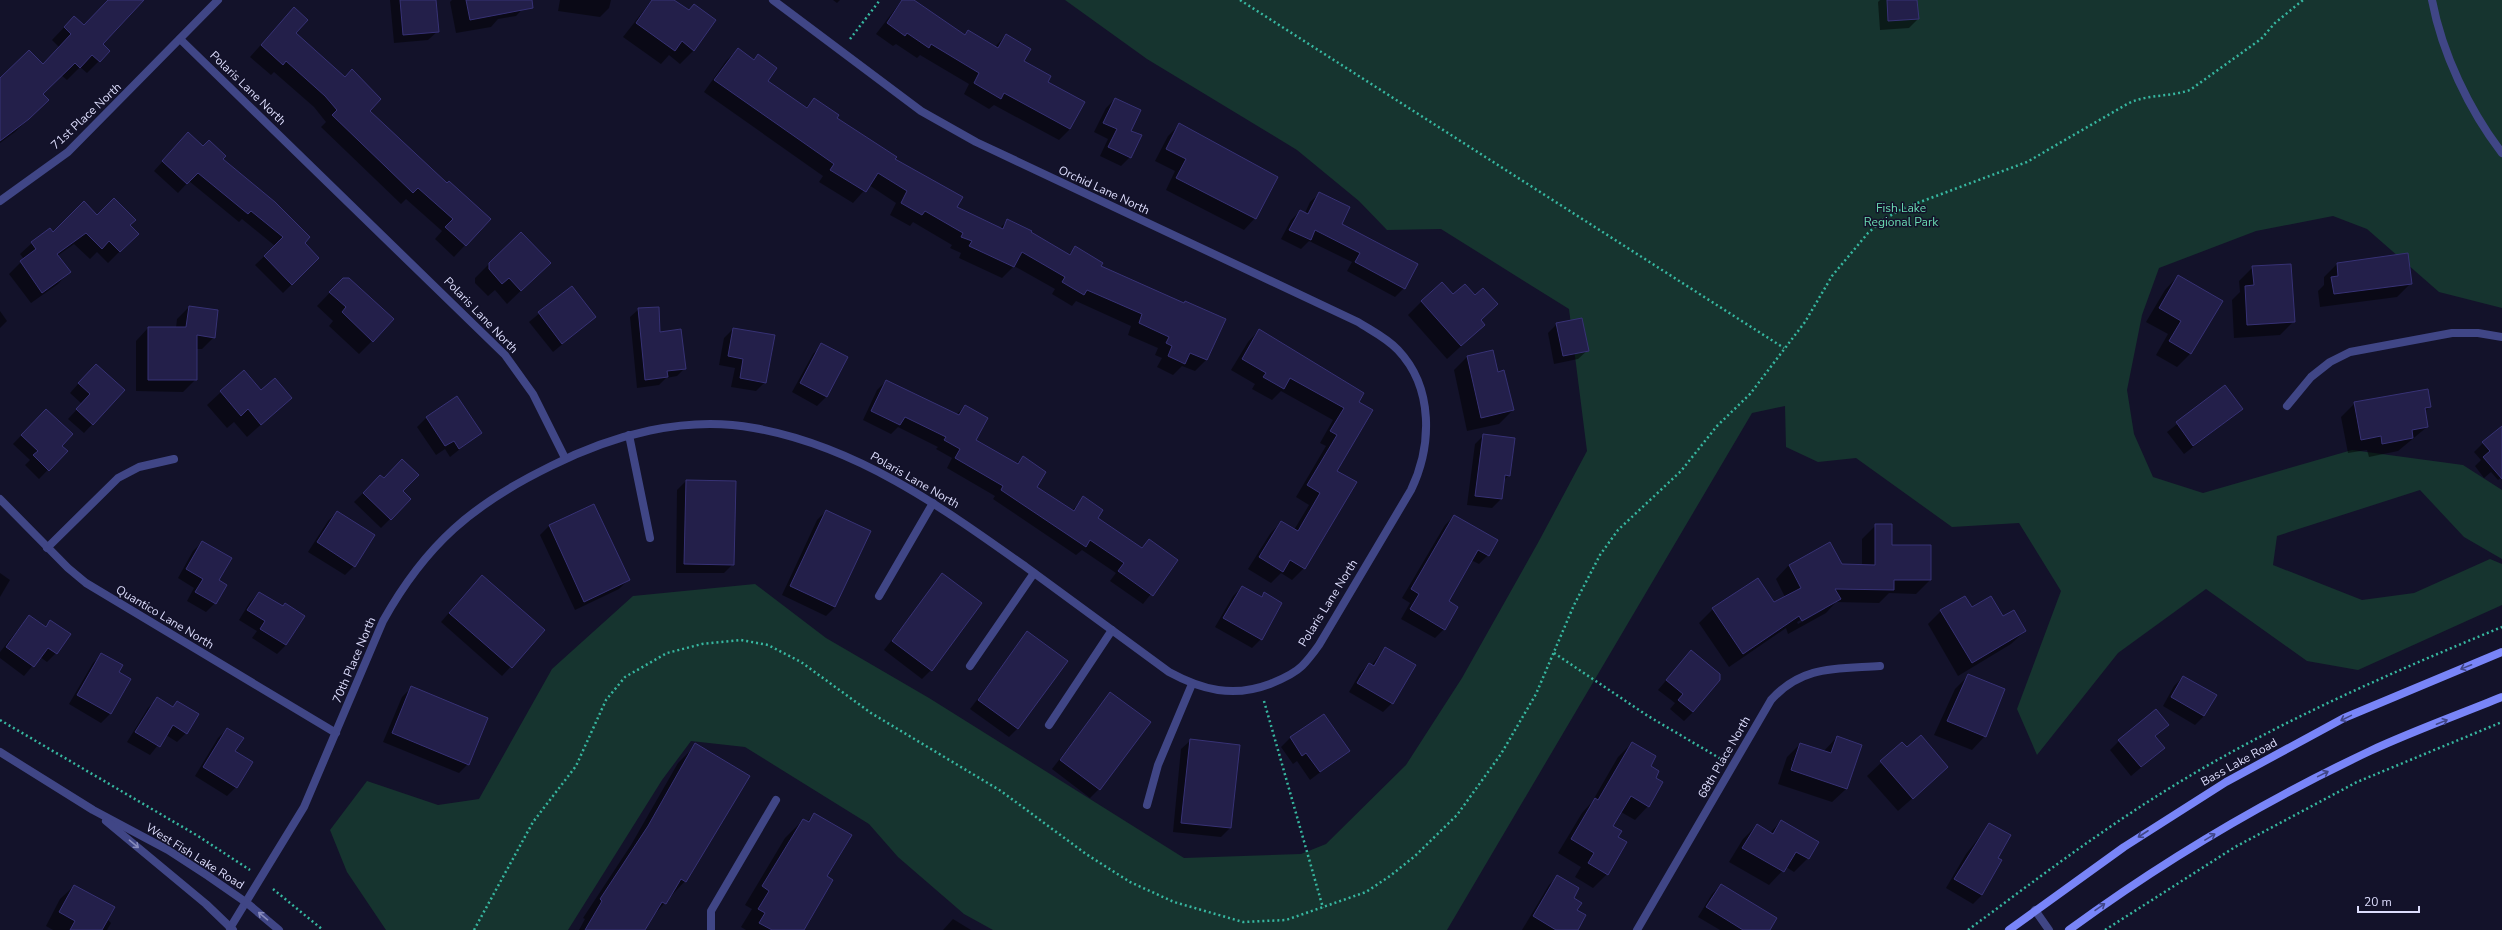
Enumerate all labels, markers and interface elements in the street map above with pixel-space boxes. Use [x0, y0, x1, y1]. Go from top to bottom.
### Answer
street label: Polaris Lane North [206, 47, 290, 129]
street label: 71st Place North [47, 79, 125, 153]
street label: Orchid Lane North [1056, 162, 1152, 218]
park label: Fish Lake Regional Park [1864, 200, 1939, 230]
street label: Polaris Lane North [440, 273, 522, 357]
street label: Polaris Lane North [868, 448, 962, 512]
street label: Polaris Lane North [1295, 556, 1361, 650]
street label: Quantico Lane North [113, 581, 217, 653]
street label: 70th Place North [329, 614, 379, 706]
one-way arrow [2460, 663, 2472, 671]
street label: 68th Place North [1694, 713, 1754, 801]
one-way arrow [2341, 715, 2353, 722]
one-way arrow [2436, 717, 2448, 725]
street label: Bass Lake Road [2198, 734, 2280, 790]
one-way arrow [2317, 770, 2329, 777]
street label: West Fish Lake Road [143, 819, 247, 893]
one-way arrow [2138, 829, 2149, 838]
one-way arrow [2204, 833, 2215, 841]
one-way arrow [129, 839, 139, 848]
scale bar [2358, 888, 2419, 914]
text: 20 m [2364, 894, 2392, 910]
one-way arrow [2094, 903, 2105, 911]
one-way arrow [257, 912, 268, 921]

